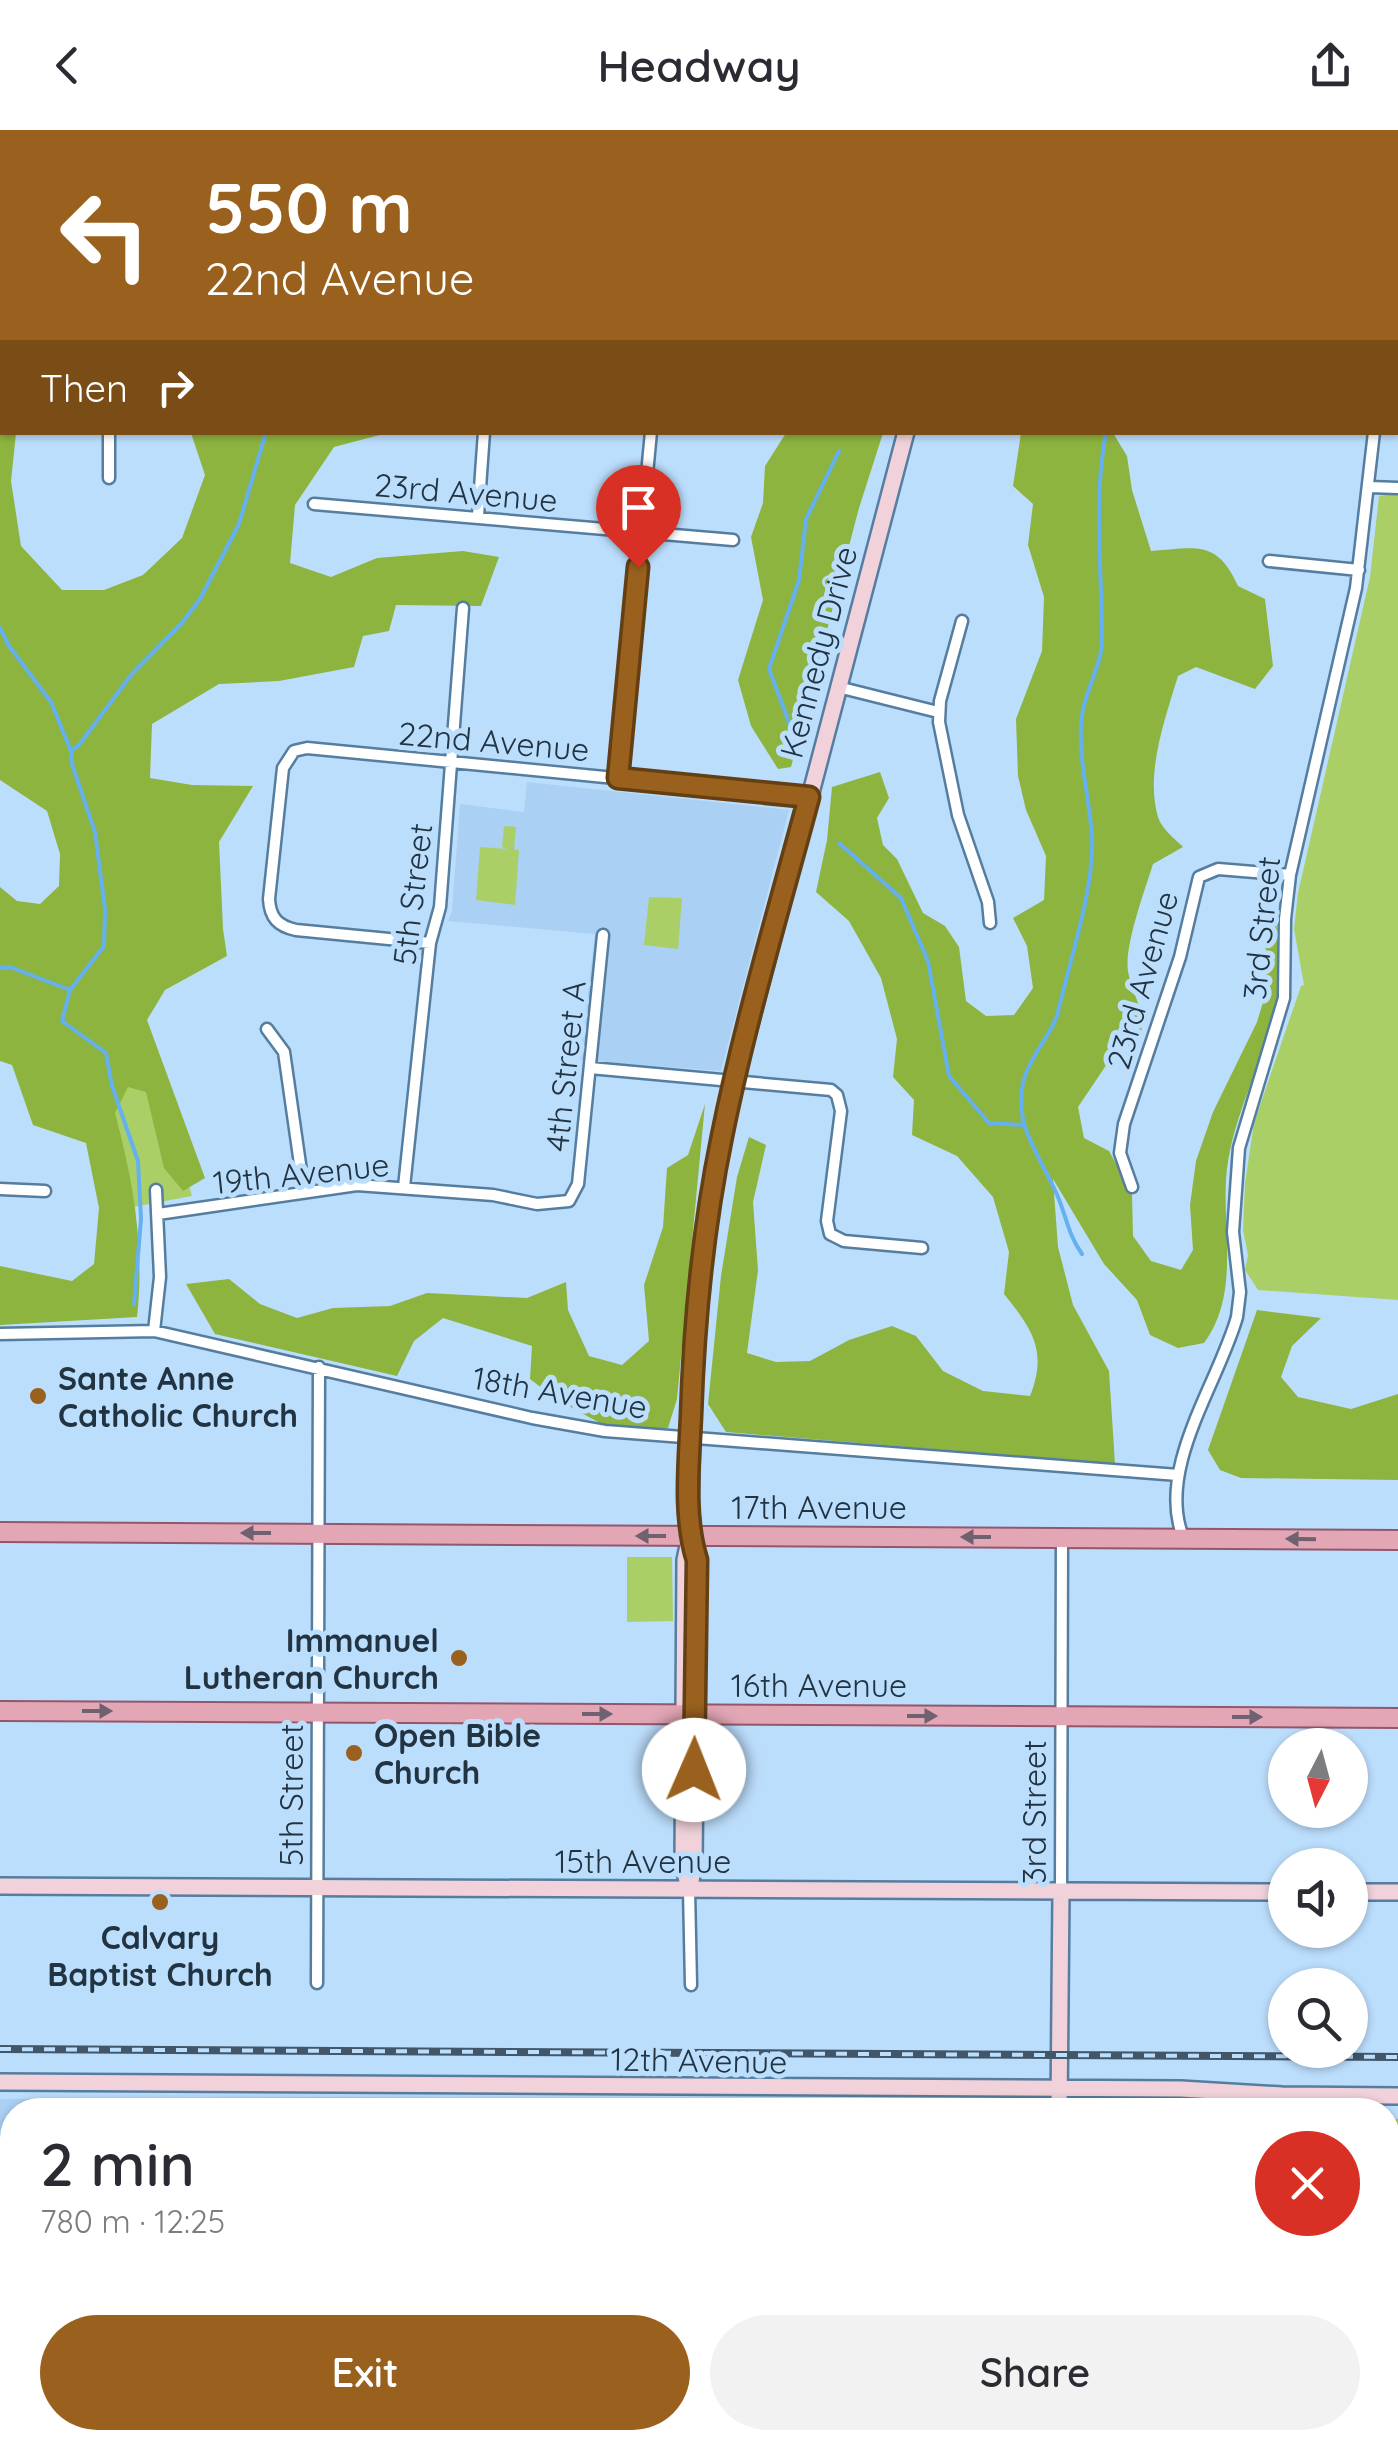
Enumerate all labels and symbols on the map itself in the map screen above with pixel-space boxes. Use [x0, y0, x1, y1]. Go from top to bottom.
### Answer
street label: 23rd Avenue [373, 464, 559, 520]
pin [596, 465, 681, 568]
street label: Kennedy Drive [771, 542, 865, 762]
street label: 22nd Avenue [397, 713, 591, 769]
street label: 5th Street [383, 821, 441, 967]
street label: 3rd Street [1234, 854, 1288, 1002]
street label: 23rd Avenue [1097, 886, 1187, 1074]
street label: 4th Street A [536, 979, 594, 1153]
street label: 19th Avenue [211, 1144, 391, 1202]
street label: 18th Avenue [470, 1357, 650, 1427]
place label: Sante Anne Catholic Church [58, 1358, 298, 1435]
marker: Sante Anne Catholic Church [27, 1385, 49, 1407]
street label: 17th Avenue [731, 1487, 907, 1527]
one-way arrow [239, 1525, 271, 1541]
one-way arrow [634, 1528, 666, 1544]
one-way arrow [959, 1529, 991, 1545]
one-way arrow [1284, 1531, 1316, 1547]
place label: Immanuel Lutheran Church [184, 1620, 439, 1697]
marker: Immanuel Lutheran Church [448, 1647, 470, 1669]
street label: 16th Avenue [731, 1665, 907, 1705]
one-way arrow [82, 1703, 114, 1719]
one-way arrow [582, 1706, 614, 1722]
one-way arrow [907, 1708, 939, 1724]
one-way arrow [1232, 1709, 1264, 1725]
place label: Open Bible Church [374, 1715, 541, 1792]
position arrow [642, 1718, 746, 1822]
street label: 5th Street [271, 1724, 311, 1866]
north arrow [1268, 1728, 1368, 1828]
street label: 3rd Street [1014, 1740, 1054, 1884]
marker: Open Bible Church [343, 1742, 365, 1764]
street label: 15th Avenue [555, 1841, 731, 1881]
marker: Calvary Baptist Church [149, 1891, 171, 1913]
place label: Calvary Baptist Church [47, 1917, 273, 1994]
street label: 12th Avenue [610, 2038, 788, 2082]

